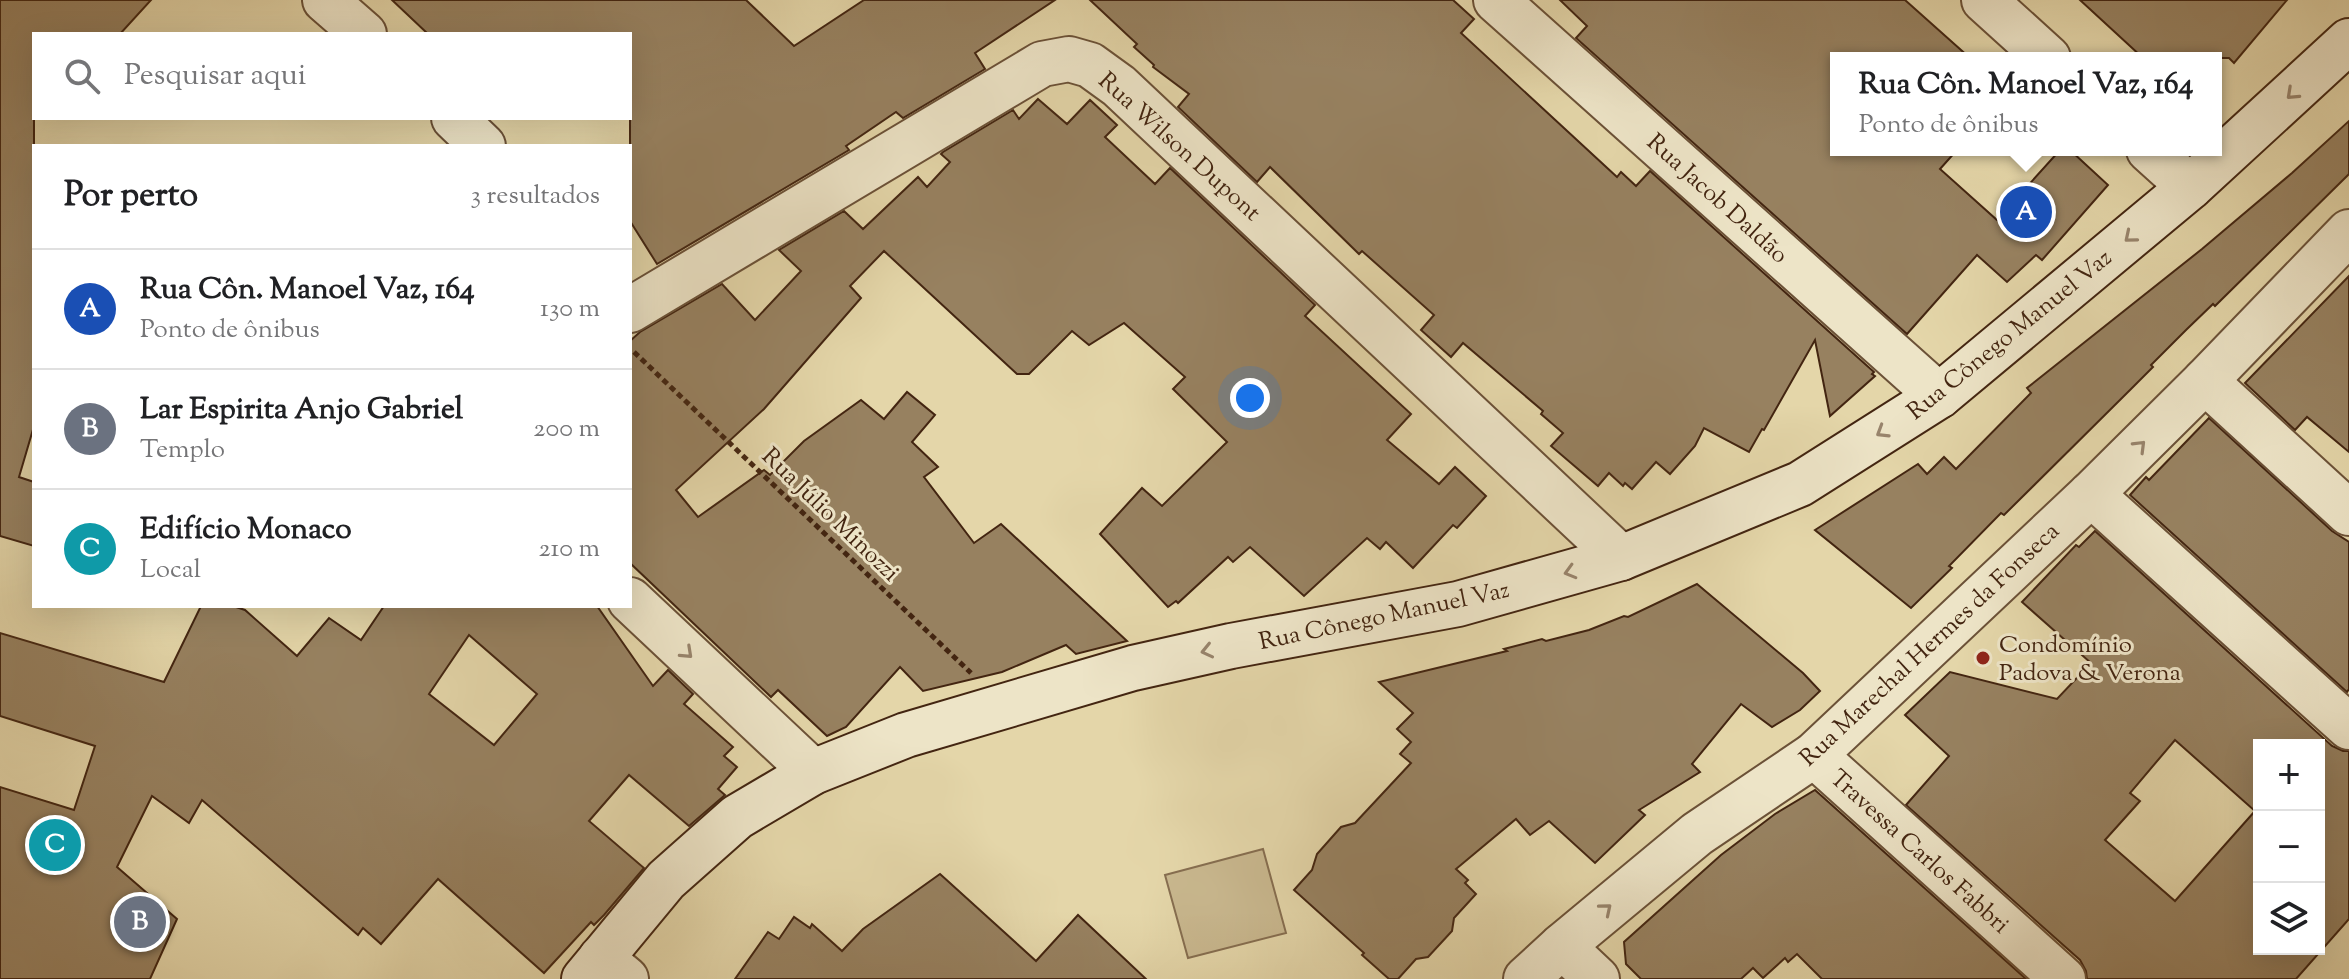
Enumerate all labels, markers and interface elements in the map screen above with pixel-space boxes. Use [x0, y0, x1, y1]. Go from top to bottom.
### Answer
search box [32, 32, 632, 120]
popup [1830, 52, 2222, 156]
icon: search [60, 54, 104, 98]
text: Pesquisar aqui [124, 55, 306, 98]
text: Rua Côn. Manoel Vaz, 164 [1859, 64, 2193, 107]
street label: Rua Wilson Dupont [1090, 65, 1268, 230]
one-way arrow [2286, 84, 2301, 98]
text: Ponto de ônibus [1859, 107, 2038, 144]
street label: Rua Jacob Daldão [1638, 127, 1795, 272]
text: Por perto [64, 172, 198, 221]
text: 3 resultados [471, 178, 600, 215]
pin: A [2000, 182, 2052, 242]
one-way arrow [2125, 227, 2140, 242]
street label: Rua Cônego Manuel Vaz [1900, 242, 2120, 429]
text: Rua Côn. Manoel Vaz, 164 [140, 269, 475, 312]
text: A [79, 291, 101, 328]
text: 130 m [540, 291, 600, 328]
text: Ponto de ônibus [140, 312, 320, 349]
your location [1230, 378, 1270, 418]
text: Lar Espirita Anjo Gabriel [140, 389, 463, 432]
text: B [82, 411, 98, 448]
text: 200 m [533, 411, 600, 448]
one-way arrow [1877, 423, 1891, 438]
text: Templo [140, 432, 225, 469]
street label: Rua Júlio Minozzi [753, 441, 906, 590]
one-way arrow [2131, 441, 2145, 455]
text: Edifício Monaco [140, 509, 352, 552]
street label: Rua Marechal Hermes da Fonseca [1793, 516, 2068, 775]
text: C [80, 531, 100, 568]
text: 210 m [538, 531, 600, 568]
text: Local [140, 552, 201, 589]
one-way arrow [1563, 563, 1577, 579]
street label: Rua Cônego Manuel Vaz [1256, 574, 1513, 660]
place label: Condomínio Padova & Verona [1999, 629, 2181, 691]
one-way arrow [1200, 642, 1214, 659]
one-way arrow [678, 644, 692, 659]
marker: Condomínio Padova & Verona [1974, 649, 1992, 667]
map controls [2253, 739, 2325, 955]
button: + [2253, 739, 2325, 811]
street label: Travessa Carlos Fabbri [1821, 763, 2016, 942]
button: − [2253, 811, 2325, 883]
pin: C [29, 815, 81, 875]
button: layers [2253, 883, 2325, 955]
pin: B [114, 892, 166, 952]
one-way arrow [1597, 904, 1611, 919]

